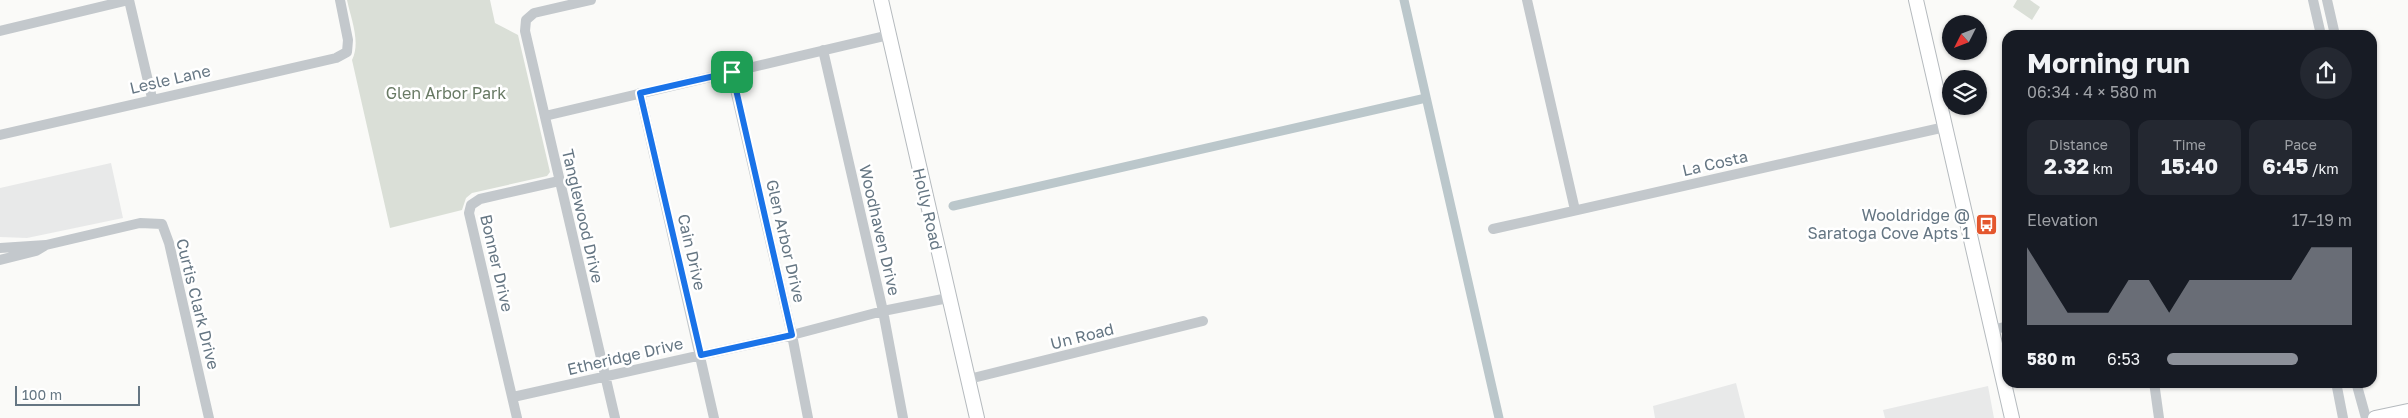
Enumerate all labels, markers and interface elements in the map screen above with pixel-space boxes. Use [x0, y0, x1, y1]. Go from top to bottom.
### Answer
north arrow [1942, 15, 1988, 60]
map controls [1942, 15, 1987, 115]
text: Morning run [2027, 46, 2190, 79]
button: share [2300, 47, 2352, 99]
pin [711, 51, 753, 93]
icon: arrive [718, 58, 746, 86]
street label: Lesle Lane [128, 60, 212, 98]
button: layers [1942, 70, 1987, 115]
text: 06:34 · 4 × 580 m [2027, 82, 2157, 102]
park label: Glen Arbor Park [386, 83, 506, 103]
text: Distance [2049, 136, 2108, 153]
text: Time [2173, 136, 2206, 153]
text: Pace [2284, 136, 2317, 153]
street label: La Costa [1680, 146, 1750, 180]
street label: Tanglewood Drive [558, 147, 608, 285]
text: 2.32 [2044, 153, 2089, 179]
text: 15:40 [2161, 153, 2218, 179]
text: 6:45 [2262, 153, 2308, 179]
text: km [2089, 160, 2113, 177]
text: /km [2308, 160, 2339, 177]
street label: Woodhaven Drive [855, 163, 905, 297]
street label: Holly Road [909, 166, 947, 252]
street label: Glen Arbor Drive [762, 178, 810, 304]
place label: Wooldridge @ Saratoga Cove Apts 1 [1808, 205, 1970, 243]
text: Elevation [2027, 210, 2098, 230]
text: 17–19 m [2292, 210, 2352, 230]
street label: Bonner Drive [476, 212, 518, 314]
street label: Cain Drive [674, 212, 710, 292]
bus stop icon: Wooldridge @ Saratoga Cove Apts 1 [1974, 212, 1998, 236]
street label: Curtis Clark Drive [172, 236, 224, 372]
street label: Un Road [1048, 318, 1116, 354]
street label: Etheridge Drive [565, 333, 685, 379]
text: 580 m [2027, 349, 2075, 369]
text: 6:53 [2107, 349, 2140, 369]
scale bar [15, 383, 140, 406]
text: 100 m [22, 386, 62, 403]

